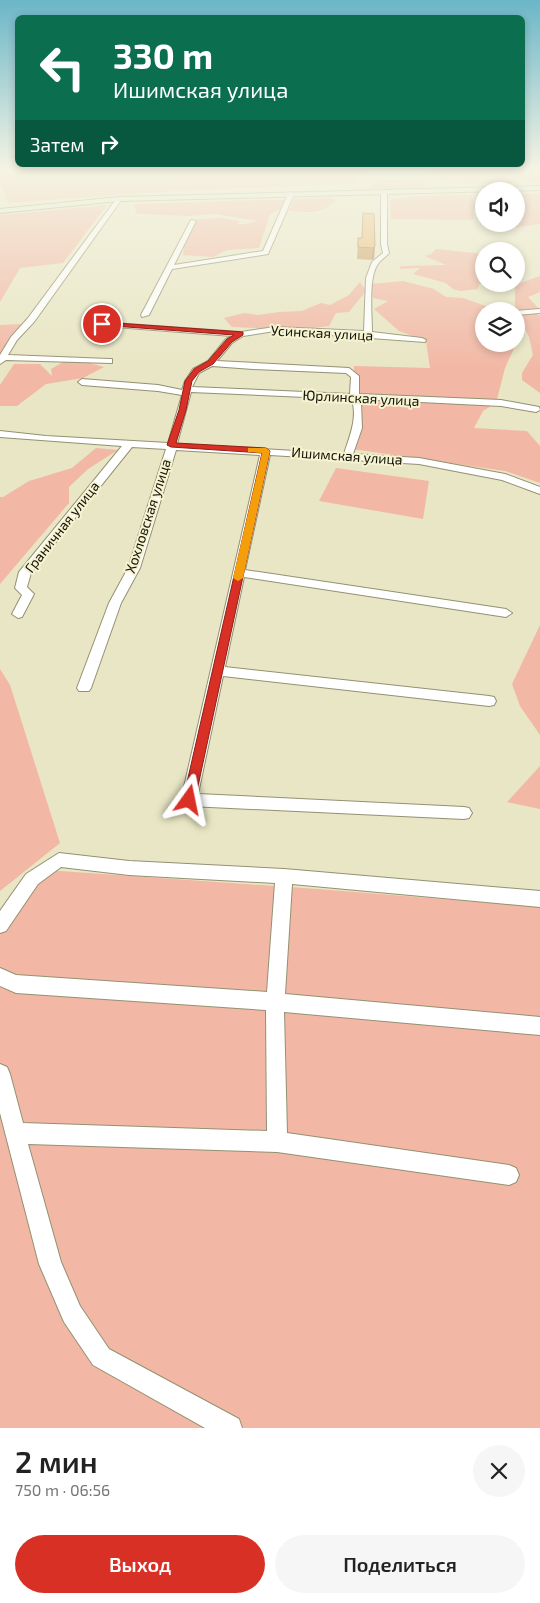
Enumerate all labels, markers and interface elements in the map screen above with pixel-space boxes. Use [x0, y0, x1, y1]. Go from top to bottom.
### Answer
text: 330 m [113, 34, 213, 76]
icon: left [30, 35, 95, 100]
text: Ишимская улица [113, 76, 288, 102]
icon: right [95, 130, 123, 158]
text: Затем [30, 133, 85, 156]
map controls [475, 182, 525, 352]
button: sound [475, 182, 525, 232]
button: search [475, 242, 525, 292]
button: layers [475, 302, 525, 352]
pin [81, 303, 123, 345]
icon: arrive [88, 310, 116, 338]
street label: Усинская улица [270, 321, 374, 344]
street label: Юрлинская улица [302, 386, 420, 409]
street label: Ишимская улица [291, 443, 403, 468]
street label: Хохловская улица [121, 457, 174, 575]
street label: Граничная улица [21, 478, 103, 576]
position arrow [162, 773, 214, 825]
text: 2 мин [15, 1443, 98, 1479]
button: close [473, 1445, 525, 1497]
text: 750 m · 06:56 [15, 1480, 110, 1499]
button: Выход [15, 1535, 265, 1593]
button: Поделиться [275, 1535, 525, 1593]

